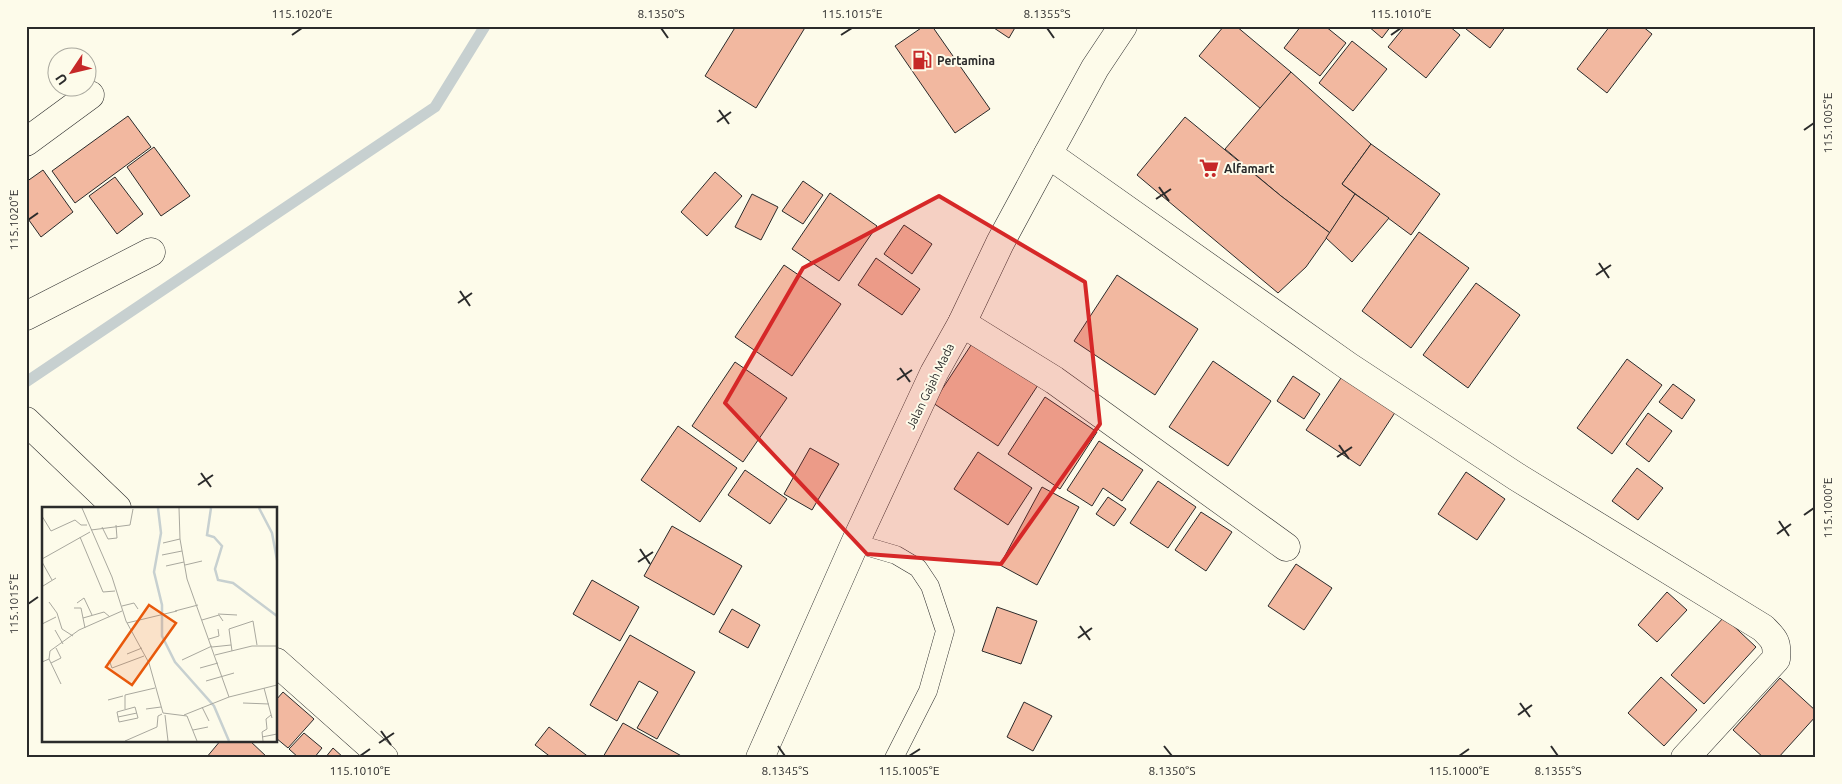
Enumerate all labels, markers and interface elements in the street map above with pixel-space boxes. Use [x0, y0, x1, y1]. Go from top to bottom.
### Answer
text: 115.1020°E [272, 7, 333, 20]
text: 8.1350°S [638, 7, 684, 20]
text: 115.1015°E [822, 7, 883, 20]
text: 8.1355°S [1024, 7, 1070, 20]
text: 115.1010°E [1371, 7, 1432, 20]
north arrow [48, 48, 98, 98]
fuel station icon: Pertamina [911, 49, 933, 71]
place label: Pertamina [937, 54, 995, 67]
text: U [52, 71, 71, 88]
text: 115.1005°E [1821, 92, 1834, 153]
supermarket icon: Alfamart [1198, 157, 1220, 179]
place label: Alfamart [1224, 162, 1274, 175]
text: 115.1020°E [7, 189, 20, 250]
street label: Jalan Gajah Mada [904, 341, 956, 431]
text: 115.1000°E [1821, 477, 1834, 538]
inset map [42, 507, 278, 742]
text: 115.1015°E [7, 573, 20, 634]
text: 115.1010°E [330, 764, 391, 777]
text: 8.1345°S [762, 764, 808, 777]
text: 115.1005°E [879, 764, 940, 777]
text: 8.1350°S [1149, 764, 1195, 777]
text: 115.1000°E [1429, 764, 1490, 777]
text: 8.1355°S [1535, 764, 1581, 777]

